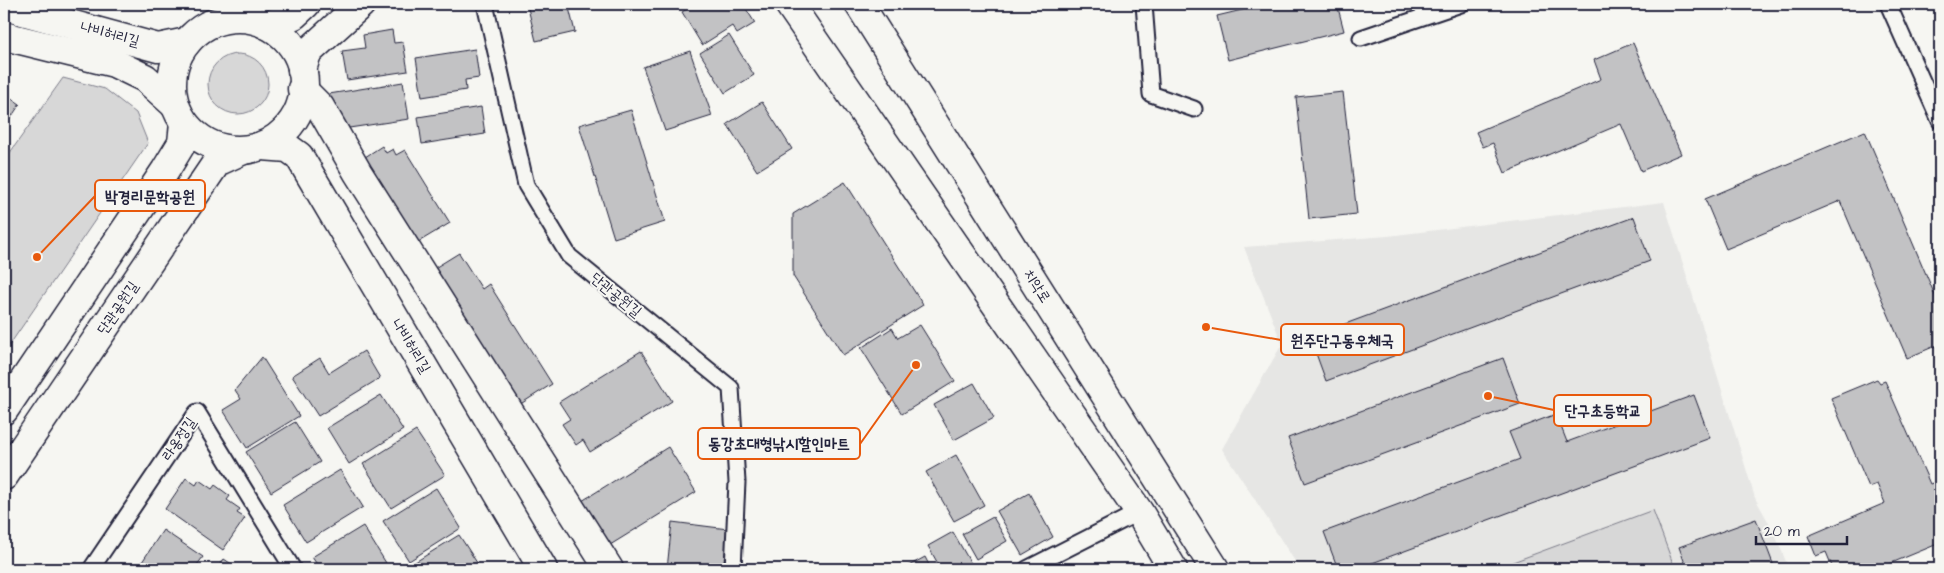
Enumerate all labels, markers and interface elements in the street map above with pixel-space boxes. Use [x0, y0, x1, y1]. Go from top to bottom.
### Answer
street label: 나비허리길 [78, 16, 142, 52]
callout: 박경리문학공원 [95, 180, 205, 211]
text: 박경리문학공원 [105, 186, 195, 208]
street label: 치악로 [1018, 265, 1056, 307]
street label: 단관공원길 [586, 268, 646, 322]
street label: 단관공원길 [92, 277, 144, 339]
street label: 나비허리길 [386, 315, 436, 377]
callout: 원주단구동우체국 [1281, 324, 1404, 355]
text: 원주단구동우체국 [1291, 330, 1394, 352]
callout: 단구초등학교 [1554, 395, 1651, 426]
text: 단구초등학교 [1564, 400, 1642, 422]
street label: 라옹정길 [157, 413, 201, 465]
callout: 동강초대형낚시할인마트 [698, 428, 860, 459]
text: 동강초대형낚시할인마트 [708, 433, 850, 455]
scale bar [1756, 513, 1848, 545]
text: 20 m [1764, 521, 1800, 542]

